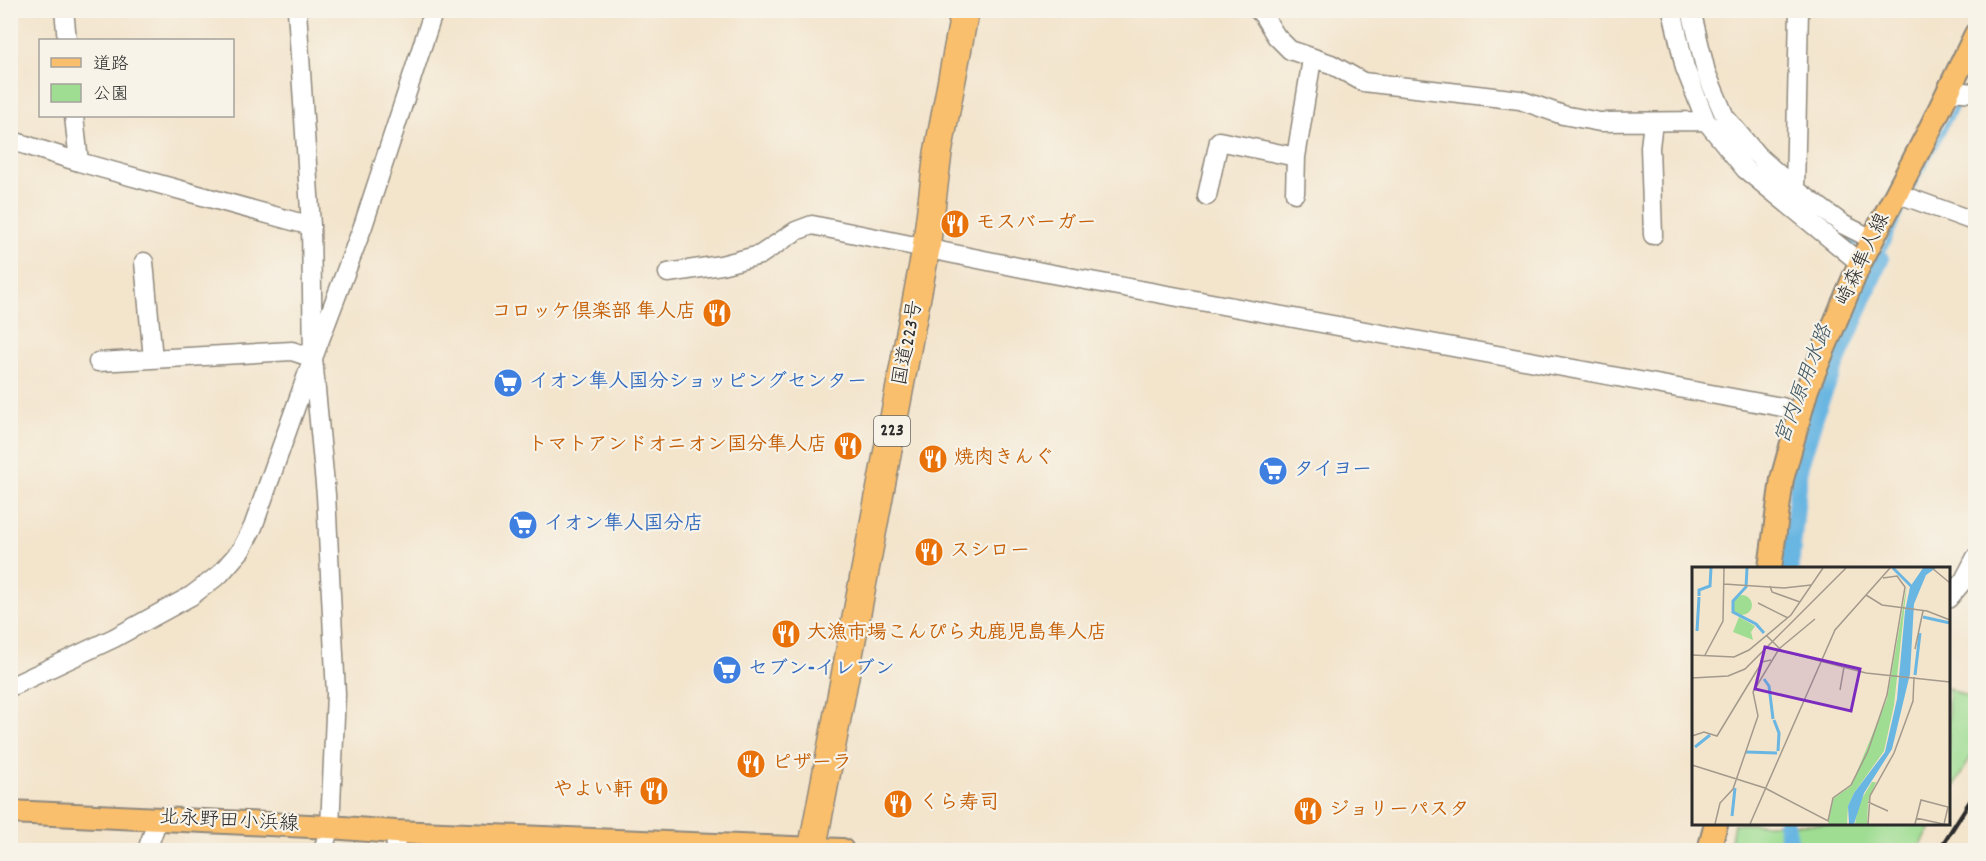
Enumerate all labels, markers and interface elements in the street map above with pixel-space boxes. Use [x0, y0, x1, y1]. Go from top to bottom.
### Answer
legend [39, 39, 234, 117]
text: 道路 [93, 53, 129, 78]
text: 公園 [93, 83, 129, 108]
restaurant icon: モスバーガー [939, 208, 971, 240]
street label: 崎森隼人線 [1830, 209, 1898, 311]
place label: モスバーガー [976, 210, 1096, 238]
restaurant icon: コロッケ倶楽部 隼人店 [701, 297, 733, 329]
street label: 国道223号 [887, 298, 931, 388]
place label: コロッケ倶楽部 隼人店 [491, 299, 696, 327]
water label: 宮内原用水路 [1768, 320, 1842, 449]
supermarket icon: イオン隼人国分ショッピングセンター [492, 367, 524, 399]
place label: イオン隼人国分ショッピングセンター [529, 369, 867, 397]
road number: 223 [874, 416, 910, 446]
restaurant icon: トマトアンドオニオン国分隼人店 [832, 430, 864, 462]
place label: トマトアンドオニオン国分隼人店 [527, 432, 827, 460]
restaurant icon: 焼肉きんぐ [917, 443, 949, 475]
place label: 焼肉きんぐ [954, 445, 1054, 473]
supermarket icon: タイヨー [1257, 455, 1289, 487]
place label: タイヨー [1294, 457, 1372, 485]
supermarket icon: イオン隼人国分店 [507, 509, 539, 541]
place label: イオン隼人国分店 [544, 511, 704, 539]
restaurant icon: スシロー [913, 536, 945, 568]
place label: スシロー [950, 538, 1030, 566]
inset map [1692, 567, 1950, 825]
restaurant icon: 大漁市場こんぴら丸鹿児島隼人店 [770, 618, 802, 650]
place label: 大漁市場こんぴら丸鹿児島隼人店 [807, 620, 1107, 648]
supermarket icon: セブン-イレブン [711, 654, 743, 686]
place label: セブン-イレブン [748, 656, 895, 684]
restaurant icon: ピザーラ [735, 748, 767, 780]
place label: ピザーラ [772, 750, 852, 778]
restaurant icon: やよい軒 [638, 775, 670, 807]
place label: やよい軒 [553, 777, 633, 805]
restaurant icon: くら寿司 [882, 788, 914, 820]
place label: くら寿司 [919, 790, 999, 818]
restaurant icon: ジョリーパスタ [1292, 795, 1324, 827]
place label: ジョリーパスタ [1329, 797, 1469, 825]
street label: 北永野田小浜線 [158, 804, 300, 840]

